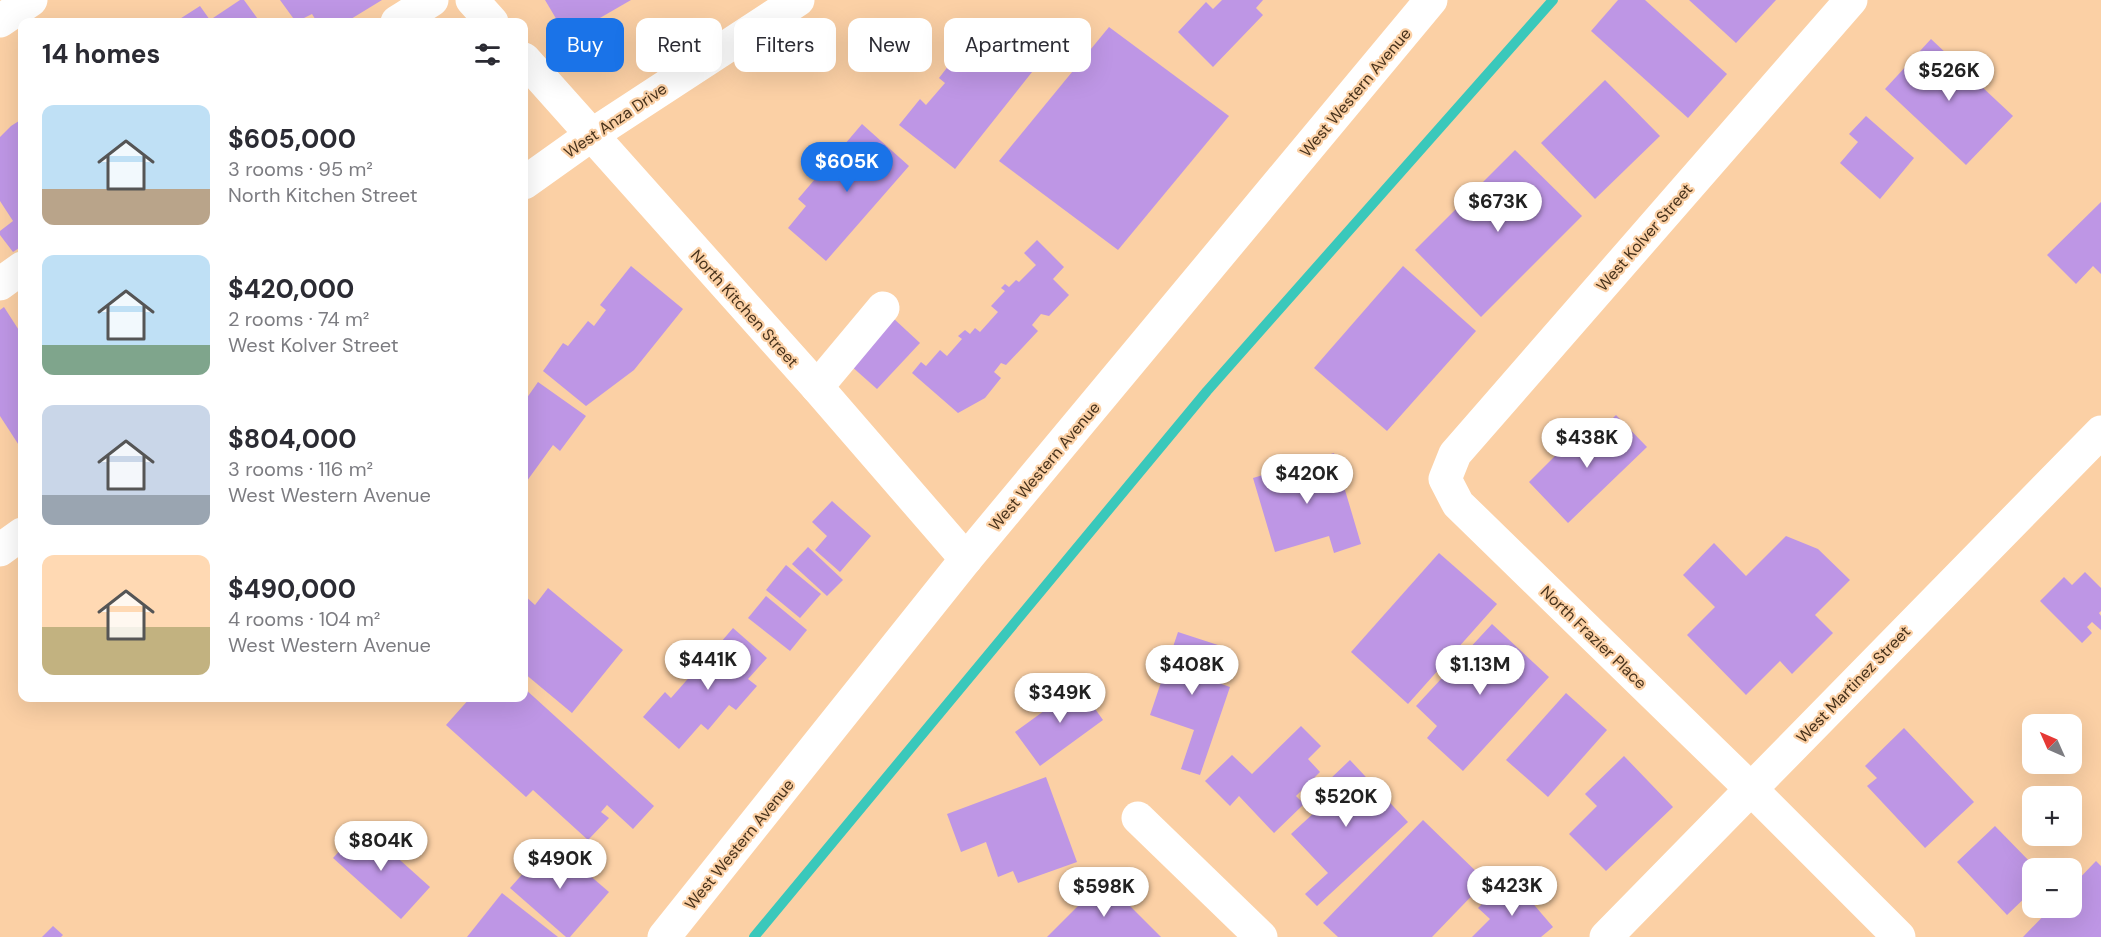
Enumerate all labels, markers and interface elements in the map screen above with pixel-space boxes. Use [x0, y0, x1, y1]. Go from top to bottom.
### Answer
chip: Buy [546, 18, 624, 72]
chip: Rent [636, 18, 722, 72]
chip: Filters [734, 18, 836, 72]
chip: New [848, 18, 932, 72]
chip: Apartment [944, 18, 1091, 72]
street label: West Western Avenue [1295, 23, 1416, 161]
text: 14 homes [42, 37, 160, 71]
icon: filters [471, 38, 504, 71]
pin: $526K [1907, 51, 1991, 102]
text: $526K [1918, 57, 1980, 83]
street label: West Anza Drive [560, 78, 671, 163]
text: $605,000 [228, 122, 356, 156]
icon: home [90, 129, 162, 201]
pin: $605K [805, 142, 889, 193]
text: $605K [815, 148, 879, 174]
text: 3 rooms · 95 m² [228, 156, 373, 182]
street label: West Kolver Street [1592, 179, 1697, 296]
text: North Kitchen Street [228, 182, 418, 208]
pin: $673K [1456, 182, 1540, 233]
text: $673K [1468, 188, 1528, 214]
street label: North Kitchen Street [686, 245, 803, 372]
text: $420,000 [228, 272, 354, 306]
icon: home [90, 279, 162, 351]
text: 2 rooms · 74 m² [228, 306, 369, 332]
text: West Kolver Street [228, 332, 399, 358]
street label: West Western Avenue [984, 397, 1105, 535]
pin: $438K [1545, 418, 1629, 469]
text: $804,000 [228, 422, 357, 456]
text: $438K [1556, 424, 1618, 450]
icon: home [90, 429, 162, 501]
pin: $420K [1265, 454, 1349, 505]
text: 3 rooms · 116 m² [228, 456, 373, 482]
text: $420K [1275, 460, 1339, 486]
text: West Western Avenue [228, 482, 431, 508]
text: $490,000 [228, 572, 356, 606]
icon: home [90, 579, 162, 651]
street label: North Frazier Place [1536, 581, 1651, 693]
text: 4 rooms · 104 m² [228, 606, 380, 632]
street label: West Martinez Street [1792, 621, 1915, 748]
text: West Western Avenue [228, 632, 431, 658]
pin: $441K [666, 640, 750, 691]
pin: $408K [1150, 645, 1234, 696]
pin: $1.13M [1431, 645, 1529, 696]
text: $441K [679, 646, 737, 672]
text: $408K [1160, 651, 1224, 677]
text: $1.13M [1450, 651, 1510, 677]
pin: $349K [1018, 673, 1102, 724]
text: $349K [1029, 679, 1091, 705]
north arrow [2022, 714, 2082, 774]
map controls [2022, 714, 2082, 918]
street label: West Western Avenue [680, 775, 799, 914]
pin: $520K [1304, 777, 1388, 828]
text: $520K [1315, 783, 1377, 809]
button: + [2022, 786, 2082, 846]
pin: $804K [339, 821, 423, 872]
text: $804K [349, 827, 413, 853]
pin: $490K [518, 839, 602, 890]
text: $490K [528, 845, 592, 871]
button: − [2022, 858, 2082, 918]
pin: $423K [1470, 866, 1554, 917]
pin: $598K [1062, 867, 1146, 918]
text: $423K [1481, 872, 1543, 898]
text: $598K [1073, 873, 1135, 899]

